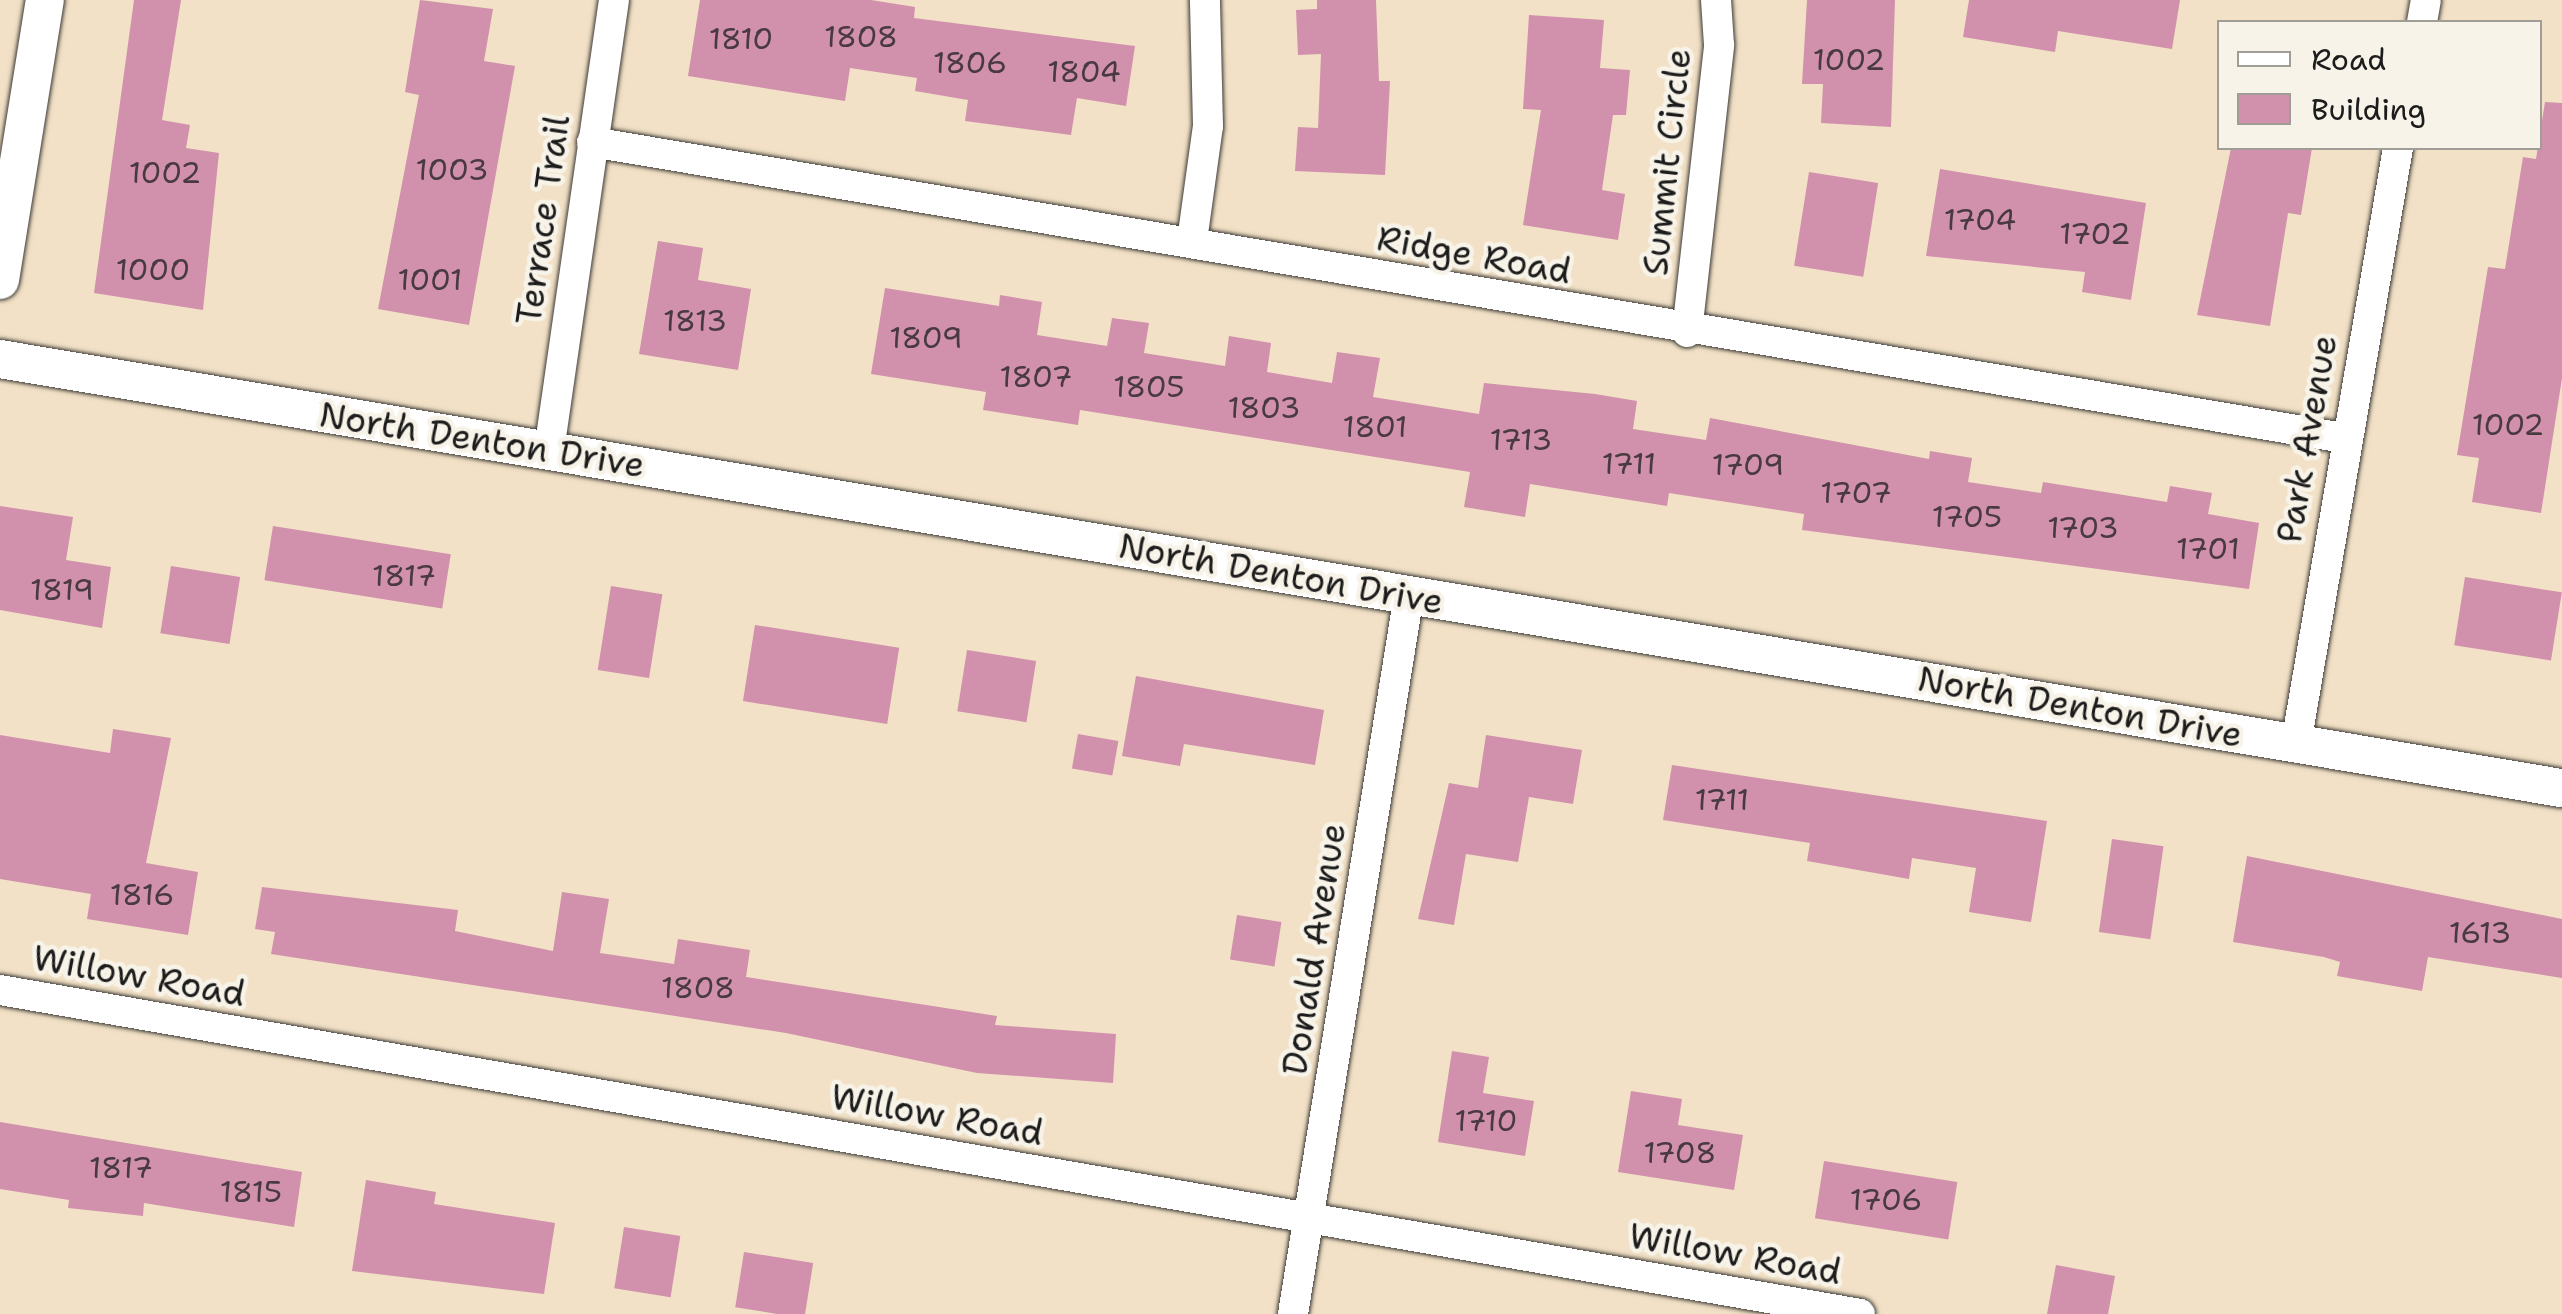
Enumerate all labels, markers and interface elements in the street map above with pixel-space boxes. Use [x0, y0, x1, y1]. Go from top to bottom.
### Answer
house number: 1808 [824, 19, 898, 55]
legend [2217, 20, 2542, 150]
house number: 1810 [709, 21, 773, 57]
text: Road [2311, 39, 2386, 80]
house number: 1002 [1813, 42, 1885, 78]
house number: 1806 [933, 45, 1007, 81]
street label: Summit Circle [1634, 47, 1700, 277]
house number: 1804 [1047, 54, 1121, 90]
text: Building [2311, 89, 2426, 130]
street label: Terrace Trail [508, 113, 578, 327]
house number: 1003 [415, 152, 489, 188]
house number: 1002 [129, 155, 201, 191]
house number: 1704 [1944, 202, 2016, 238]
house number: 1702 [2059, 216, 2131, 252]
street label: Ridge Road [1374, 217, 1574, 293]
house number: 1000 [116, 252, 190, 288]
house number: 1001 [397, 262, 463, 298]
house number: 1813 [663, 303, 727, 339]
house number: 1809 [889, 320, 963, 356]
street label: Park Avenue [2268, 332, 2346, 546]
house number: 1807 [1000, 359, 1072, 395]
house number: 1805 [1113, 369, 1185, 405]
house number: 1803 [1228, 390, 1300, 426]
street label: North Denton Drive [316, 394, 648, 486]
house number: 1002 [2472, 407, 2544, 443]
house number: 1801 [1342, 409, 1408, 445]
house number: 1713 [1490, 422, 1552, 458]
house number: 1711 [1602, 446, 1656, 482]
house number: 1709 [1712, 447, 1784, 483]
house number: 1707 [1820, 475, 1892, 511]
house number: 1705 [1932, 499, 2002, 535]
house number: 1703 [2047, 510, 2119, 546]
street label: North Denton Drive [1115, 525, 1447, 623]
house number: 1701 [2176, 531, 2240, 567]
house number: 1817 [372, 558, 436, 594]
house number: 1819 [30, 572, 94, 608]
street label: North Denton Drive [1914, 658, 2246, 756]
house number: 1711 [1695, 782, 1749, 818]
street label: Donald Avenue [1273, 820, 1355, 1078]
house number: 1816 [110, 877, 174, 913]
house number: 1613 [2449, 915, 2511, 951]
street label: Willow Road [30, 937, 248, 1015]
house number: 1808 [661, 970, 735, 1006]
street label: Willow Road [828, 1076, 1046, 1154]
house number: 1710 [1454, 1103, 1518, 1139]
house number: 1708 [1644, 1135, 1716, 1171]
house number: 1817 [89, 1150, 153, 1186]
house number: 1815 [220, 1174, 282, 1210]
house number: 1706 [1850, 1182, 1922, 1218]
street label: Willow Road [1626, 1215, 1844, 1293]

